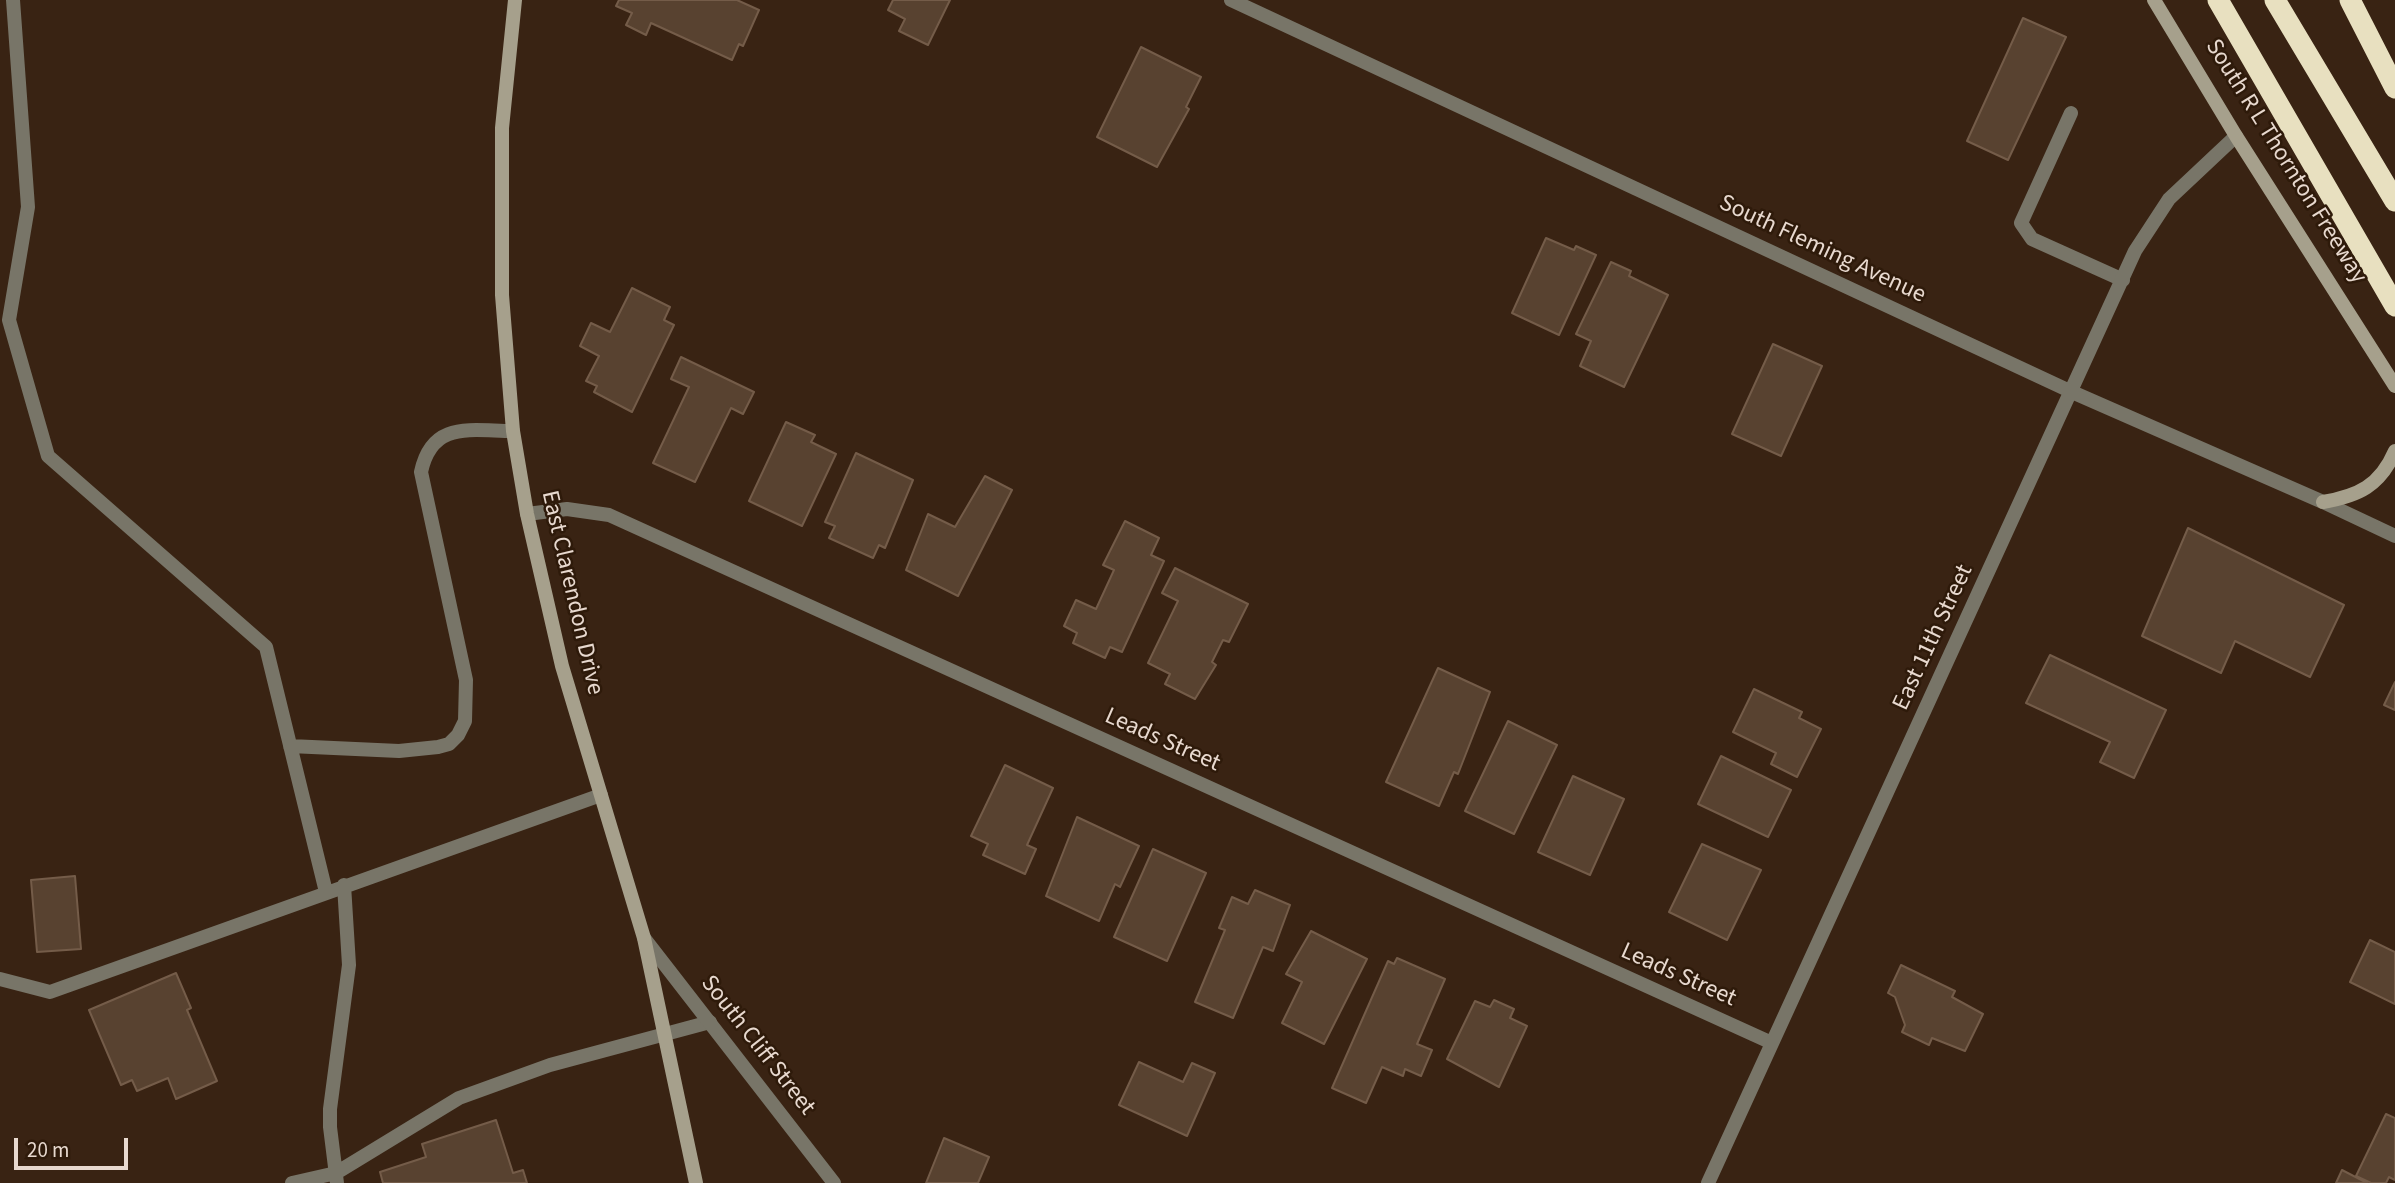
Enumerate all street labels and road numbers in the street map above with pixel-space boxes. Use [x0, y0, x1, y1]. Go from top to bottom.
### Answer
street label: South R L Thornton Freeway [2198, 35, 2372, 289]
street label: South Fleming Avenue [1714, 190, 1930, 310]
street label: East Clarendon Drive [534, 488, 608, 698]
street label: East 11th Street [1888, 561, 1980, 715]
street label: Leads Street [1100, 703, 1224, 779]
street label: Leads Street [1616, 938, 1740, 1014]
street label: South Cliff Street [694, 970, 820, 1122]

